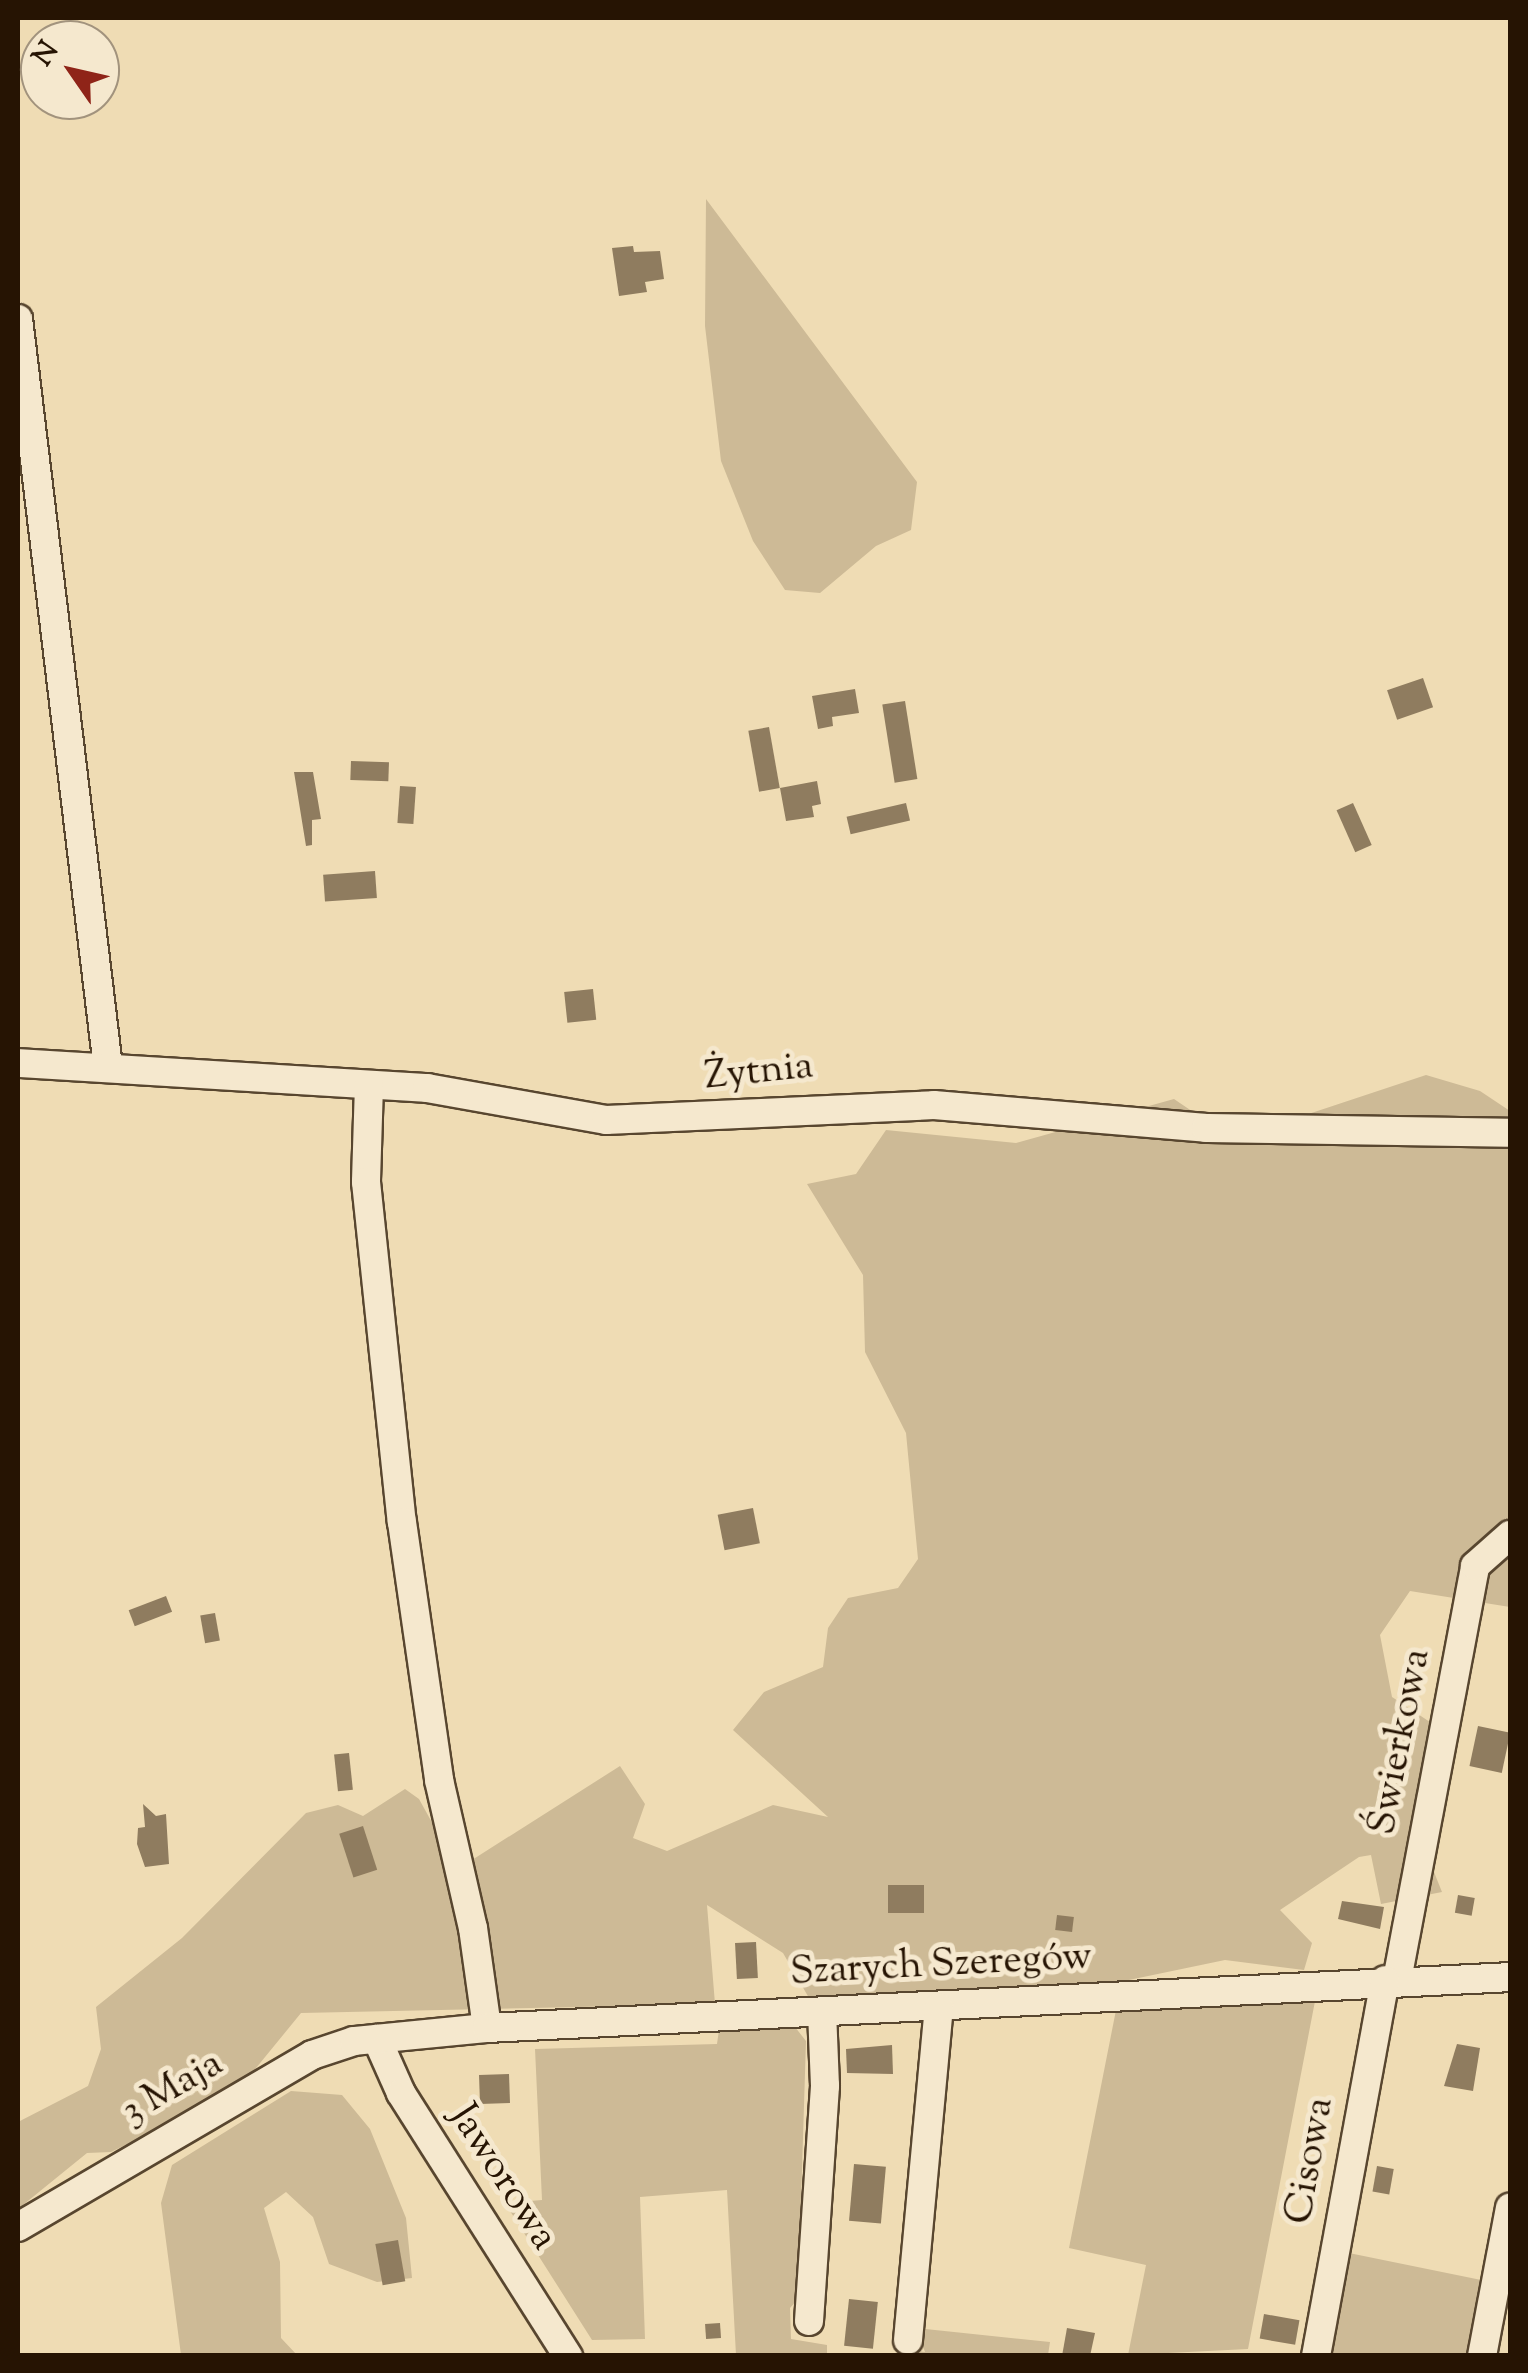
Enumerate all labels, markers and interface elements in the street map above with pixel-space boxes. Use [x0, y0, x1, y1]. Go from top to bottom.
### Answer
north arrow [20, 20, 120, 120]
text: N [24, 34, 70, 75]
street label: Żytnia [702, 1043, 816, 1103]
street label: Świerkowa [1359, 1645, 1443, 1839]
street label: Szarych Szeregów [789, 1934, 1093, 1998]
street label: 3 Maja [114, 2041, 232, 2137]
street label: Cisowa [1276, 2094, 1346, 2228]
street label: Jaworowa [437, 2096, 567, 2260]

